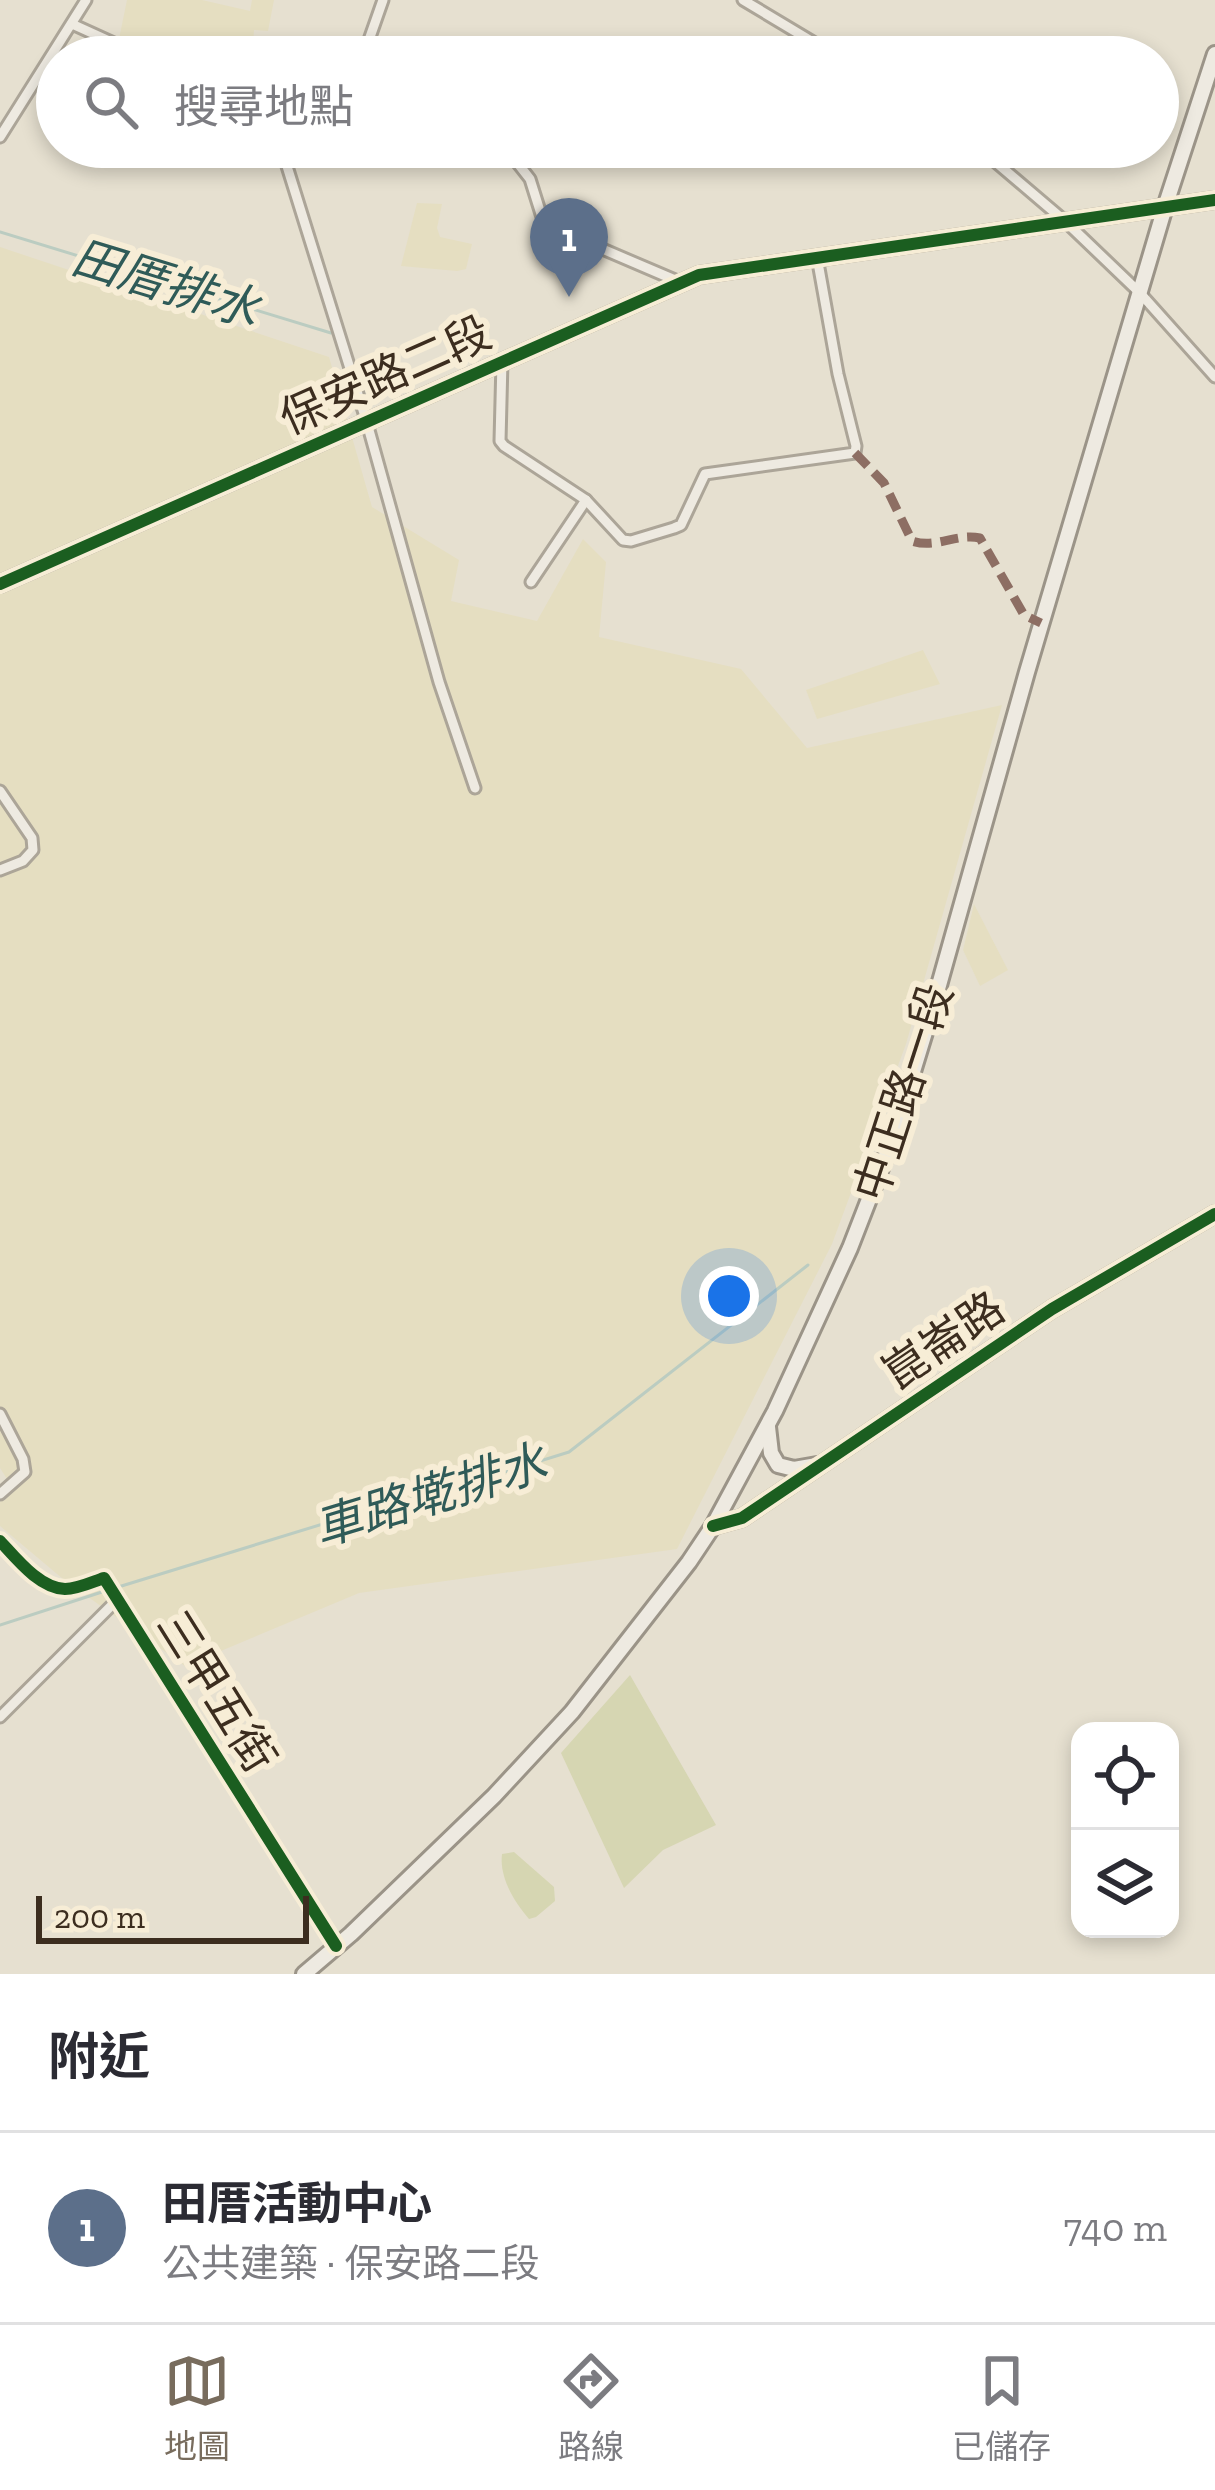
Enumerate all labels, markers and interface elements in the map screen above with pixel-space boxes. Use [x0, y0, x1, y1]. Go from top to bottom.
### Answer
search box [36, 36, 1179, 168]
icon: search [78, 69, 144, 135]
text: 搜尋地點 [174, 80, 354, 134]
pin: 1 [530, 198, 608, 297]
water label: 田厝排水 [66, 228, 268, 339]
street label: 保安路二段 [272, 305, 499, 446]
street label: 中正路一段 [844, 977, 964, 1208]
your location [699, 1266, 759, 1326]
street label: 崑崙路 [872, 1281, 1015, 1401]
water label: 車路墘排水 [307, 1433, 555, 1558]
street label: 三甲五街 [146, 1601, 287, 1782]
map controls [1071, 1722, 1179, 1938]
button: locate [1071, 1722, 1179, 1830]
button: layers [1071, 1830, 1179, 1938]
scale bar [36, 1890, 309, 1943]
text: 200 m [54, 1897, 145, 1936]
text: 附近 [48, 2026, 150, 2087]
text: 田厝活動中心 [162, 2177, 432, 2231]
text: 1 [79, 2204, 95, 2251]
text: 740 m [1064, 2204, 1167, 2251]
text: 公共建築 · 保安路二段 [162, 2240, 539, 2287]
tab: 地圖 [164, 2348, 230, 2468]
tab: 路線 [558, 2348, 624, 2468]
tab: 已儲存 [952, 2348, 1051, 2468]

